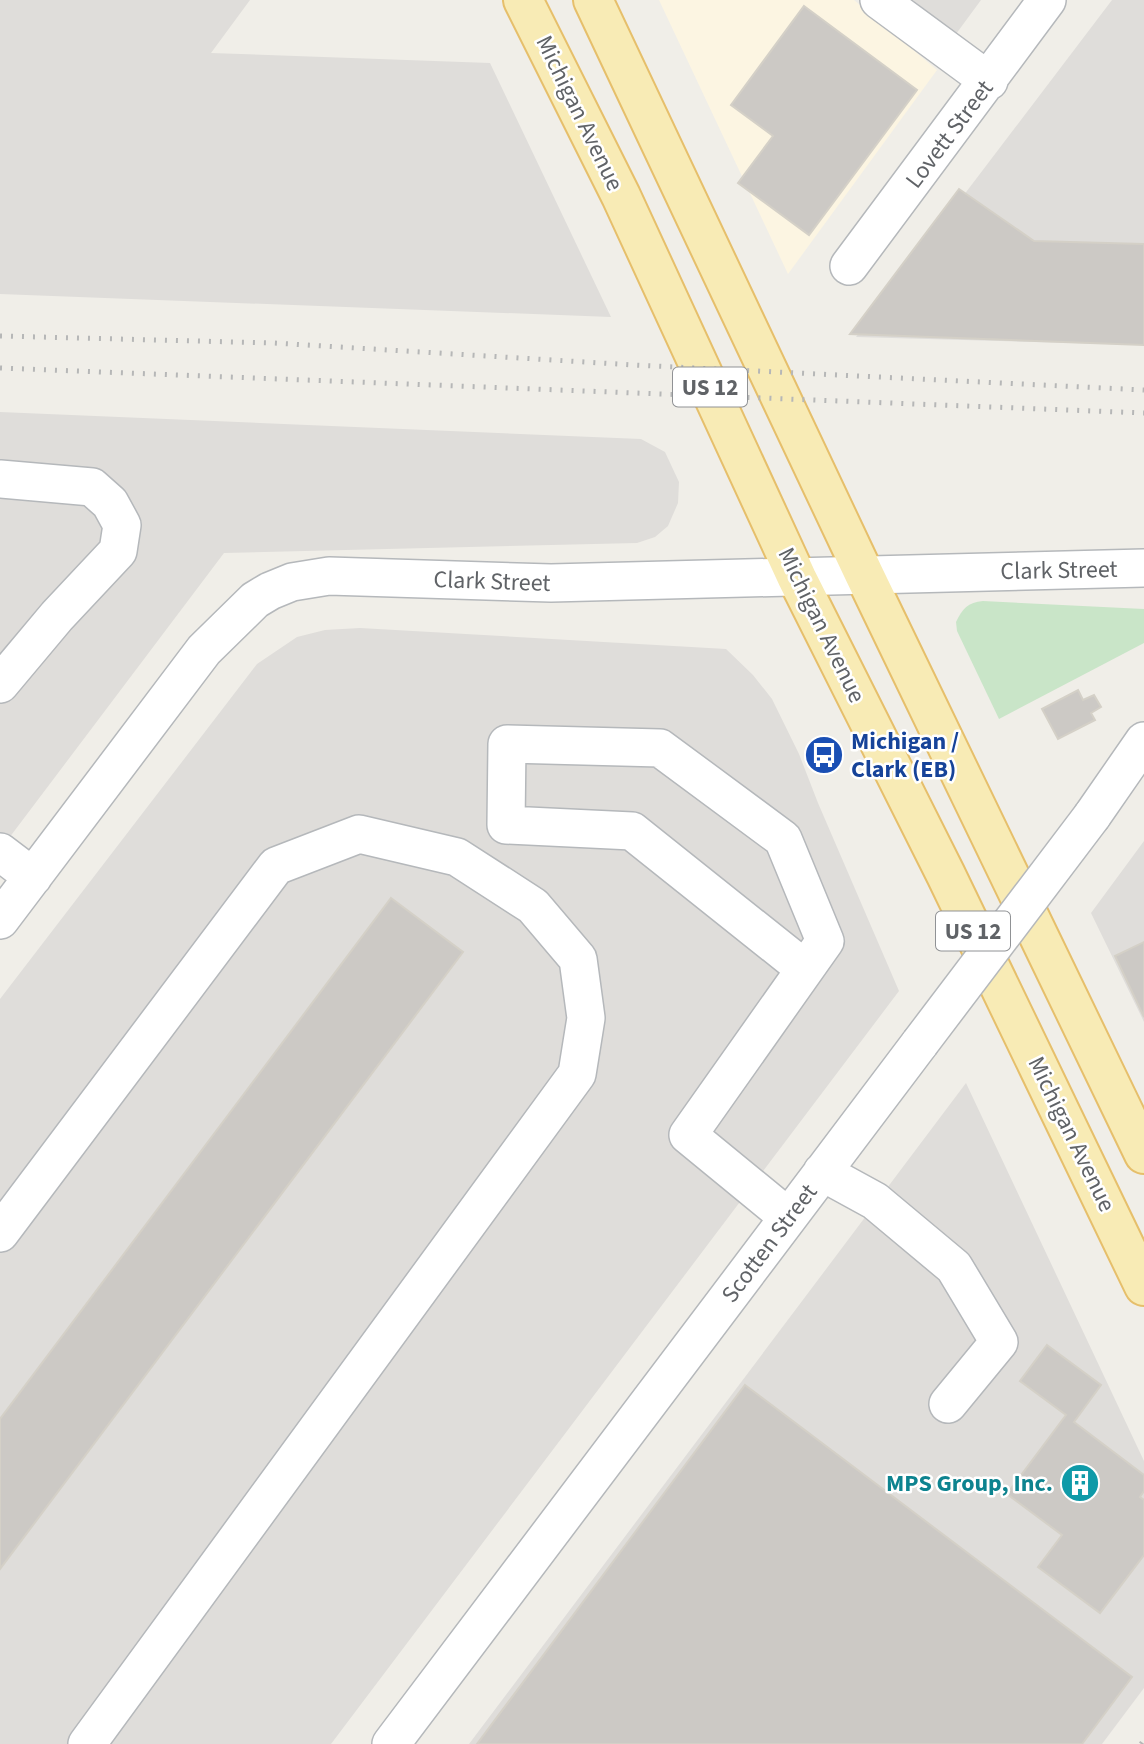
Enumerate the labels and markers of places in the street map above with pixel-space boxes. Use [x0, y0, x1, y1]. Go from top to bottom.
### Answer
place label: Michigan / Clark (EB) [851, 724, 959, 787]
bus stop icon: Michigan / Clark (EB) [803, 734, 845, 776]
building icon: MPS Group, Inc. [1059, 1462, 1101, 1504]
place label: MPS Group, Inc. [886, 1466, 1053, 1501]

